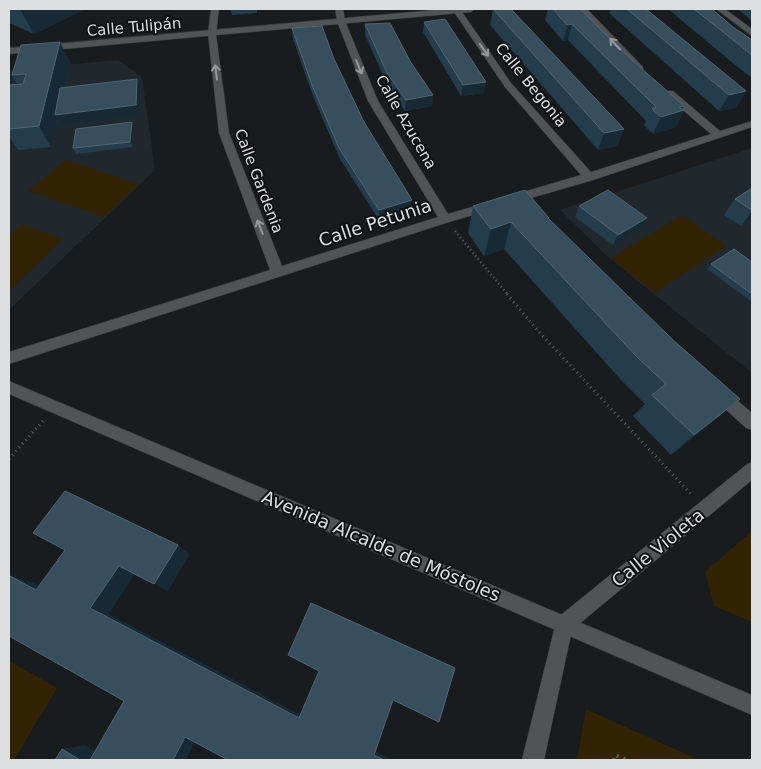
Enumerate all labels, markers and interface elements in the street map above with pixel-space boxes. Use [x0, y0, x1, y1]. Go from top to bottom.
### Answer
street label: Calle Tulipán [86, 14, 182, 40]
one-way arrow [609, 38, 621, 50]
street label: Calle Begonia [492, 39, 570, 131]
one-way arrow [479, 43, 489, 57]
one-way arrow [356, 59, 365, 74]
one-way arrow [211, 64, 221, 80]
street label: Calle Azucena [372, 72, 440, 172]
street label: Calle Gardenia [231, 126, 287, 236]
street label: Calle Petunia [316, 194, 434, 251]
one-way arrow [255, 220, 264, 235]
street label: Avenida Alcalde de Móstoles [259, 486, 503, 605]
street label: Calle Violeta [607, 504, 708, 591]

